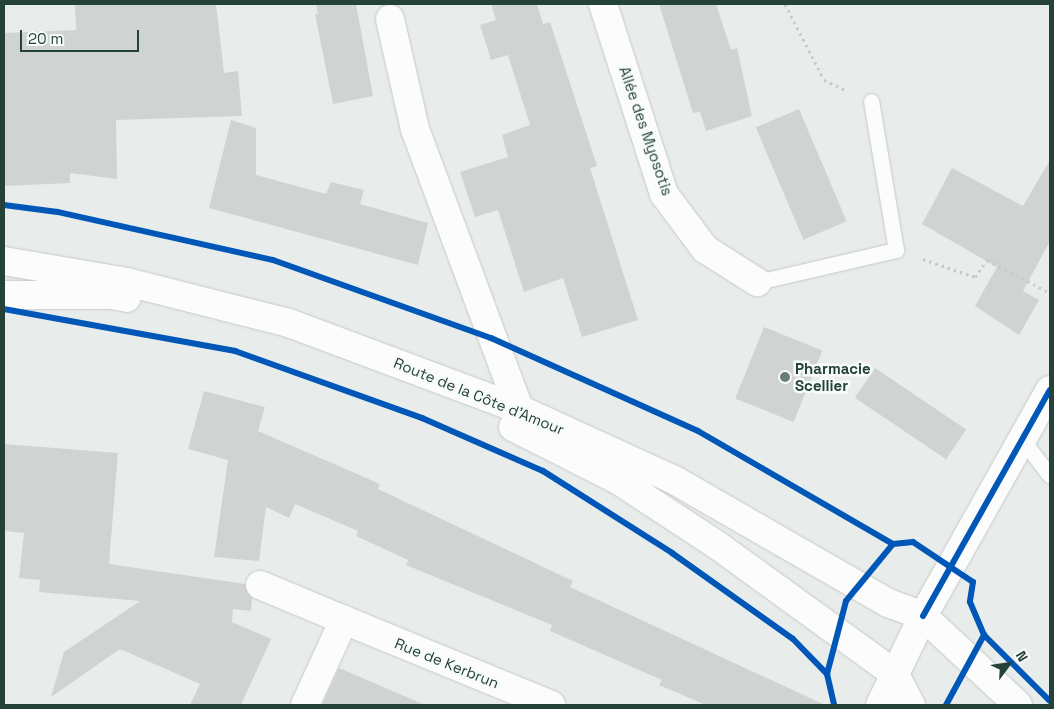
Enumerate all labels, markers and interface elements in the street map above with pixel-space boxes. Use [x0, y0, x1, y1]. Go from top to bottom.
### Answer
scale bar [22, 20, 141, 52]
text: 20 m [28, 29, 63, 48]
street label: Allée des Myosotis [615, 64, 677, 198]
street label: Route de la Côte d'Amour [391, 353, 567, 439]
place label: Pharmacie Scellier [795, 359, 871, 394]
marker: Pharmacie Scellier [779, 371, 791, 383]
street label: Rue de Kerbrun [392, 634, 502, 692]
north arrow [984, 639, 1034, 689]
text: N [1012, 648, 1032, 665]

